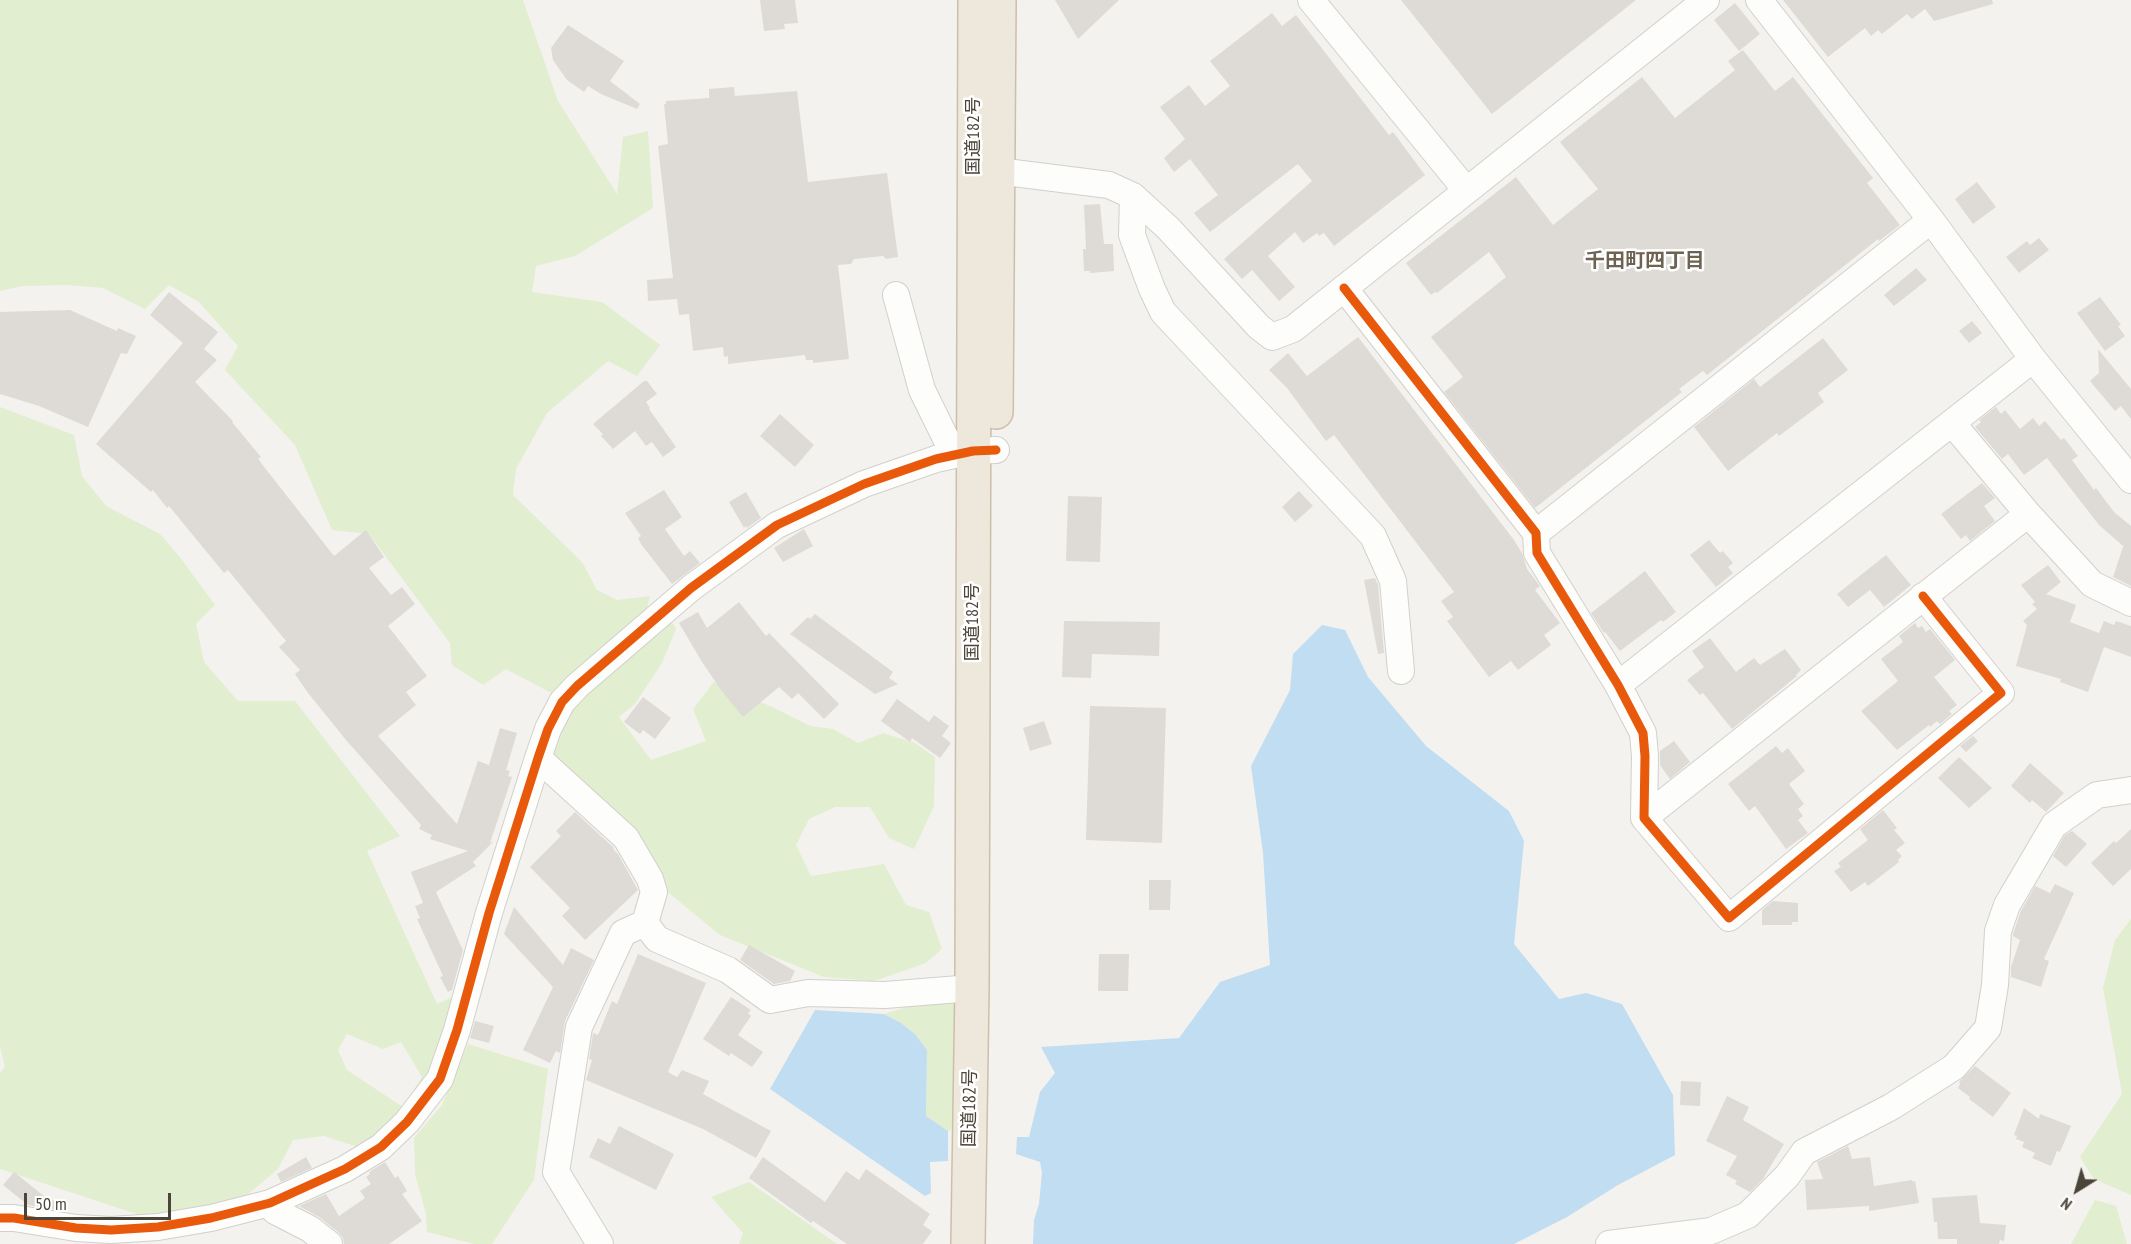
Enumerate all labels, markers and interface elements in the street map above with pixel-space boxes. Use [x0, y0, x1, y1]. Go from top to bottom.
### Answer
street label: 国道182号 [963, 97, 985, 175]
district label: 千田町四丁目 [1585, 249, 1705, 273]
street label: 国道182号 [962, 583, 984, 661]
street label: 国道182号 [959, 1069, 981, 1147]
north arrow [2047, 1160, 2107, 1220]
scale bar [27, 1181, 174, 1219]
text: 50 m [35, 1192, 67, 1215]
text: N [2057, 1194, 2076, 1215]

